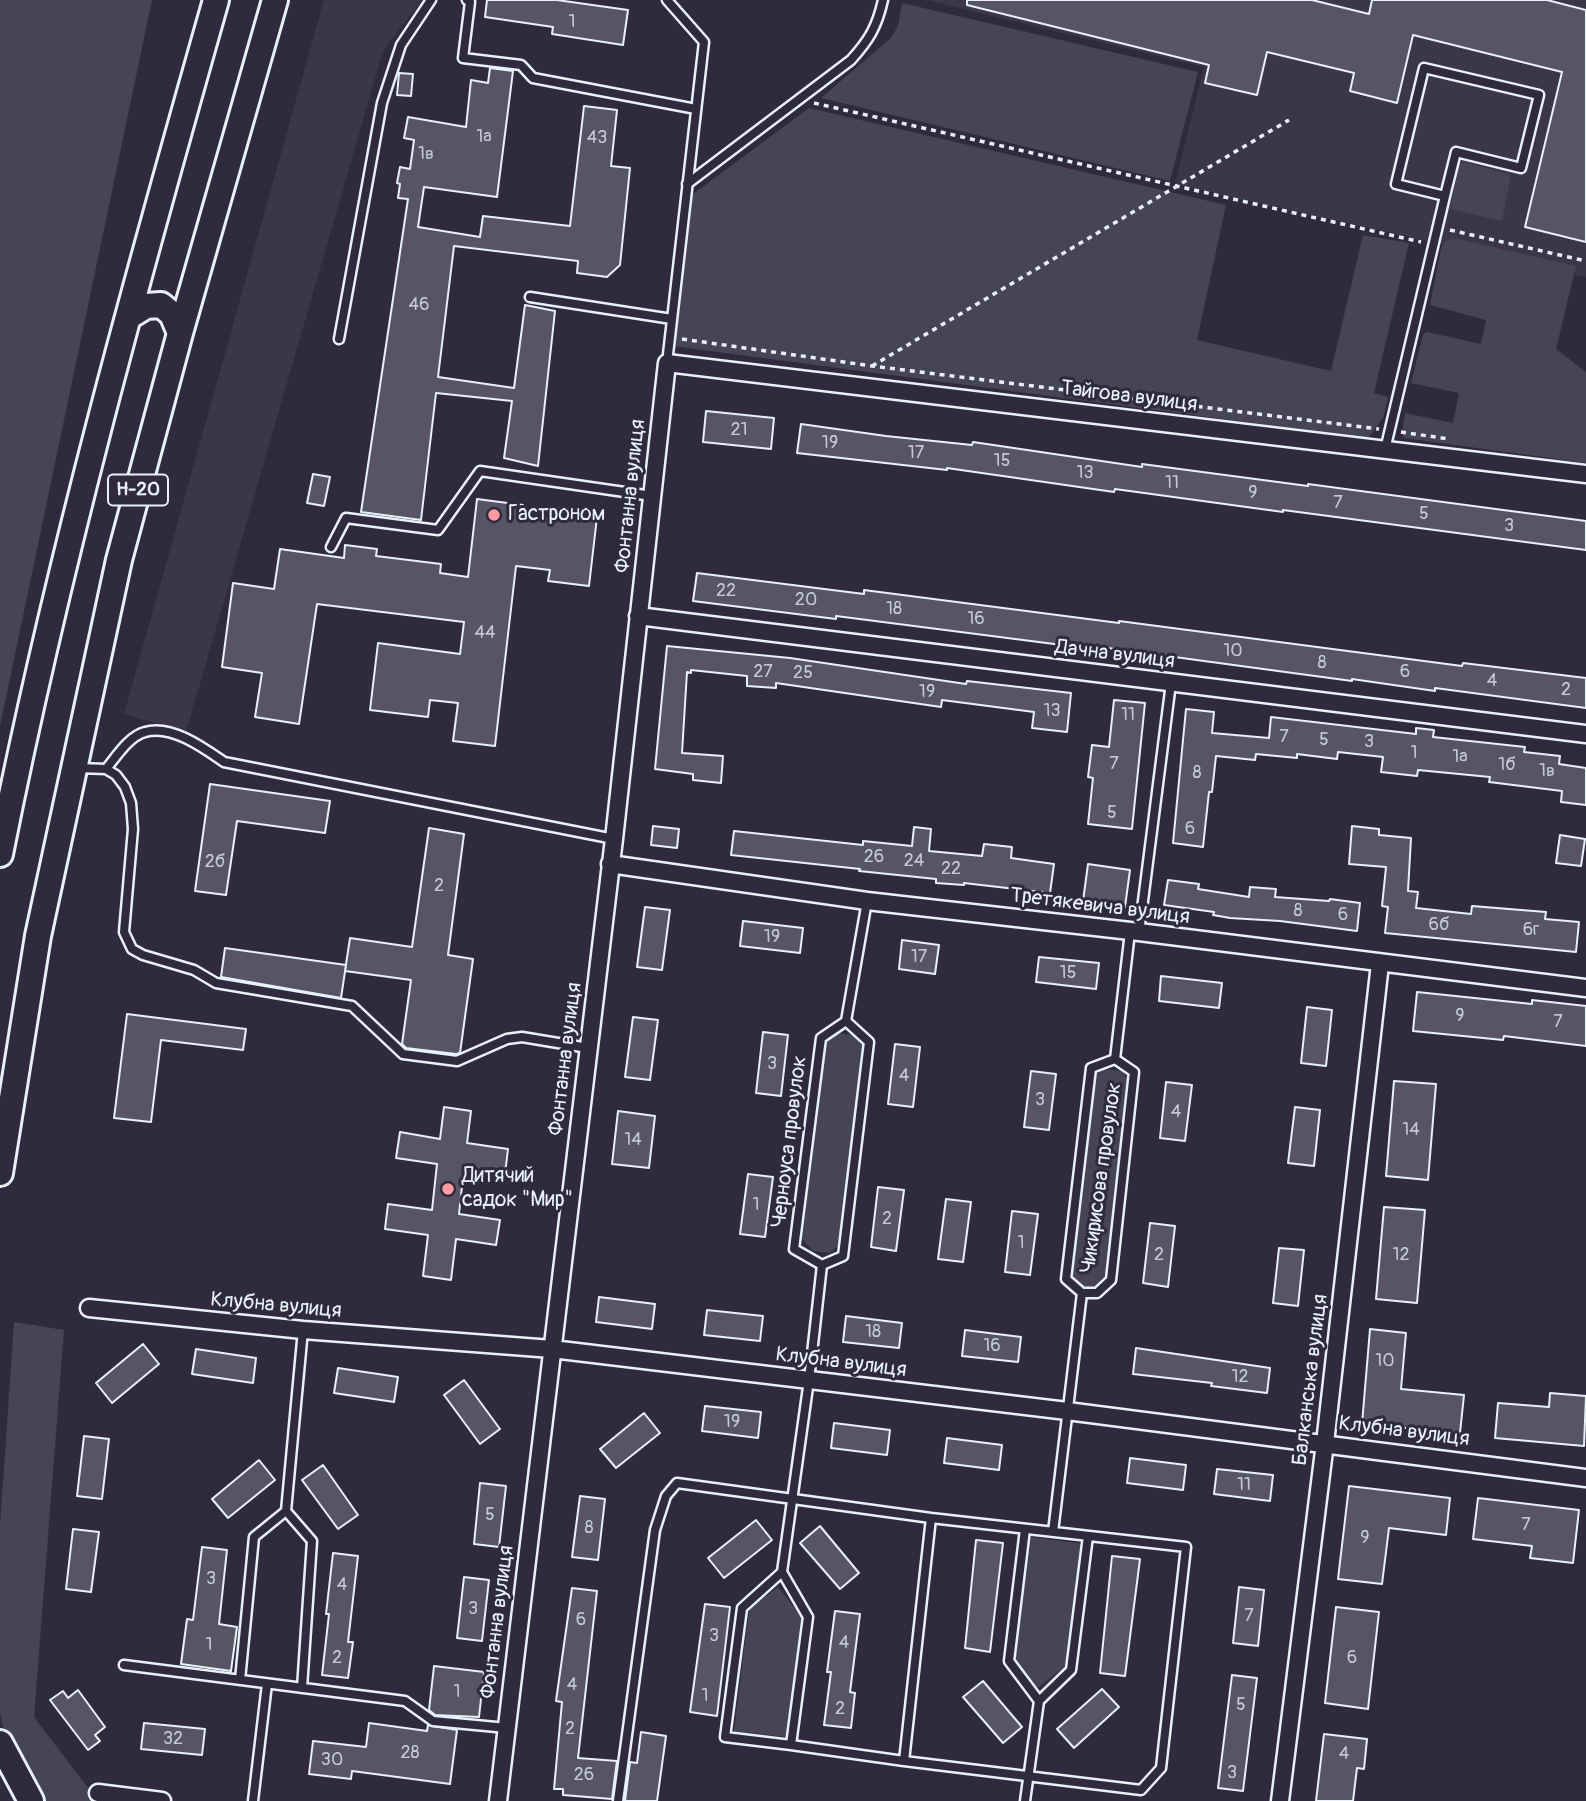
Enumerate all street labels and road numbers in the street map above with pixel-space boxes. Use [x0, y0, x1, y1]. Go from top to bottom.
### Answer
street label: Тайгова вулиця [1059, 376, 1199, 418]
street label: Фонтанна вулиця [610, 418, 652, 574]
road number: Н-20 [108, 475, 168, 505]
street label: Дачна вулиця [1054, 635, 1176, 675]
street label: Третякевича вулиця [1009, 883, 1191, 931]
street label: Фонтанна вулиця [544, 981, 588, 1137]
street label: Черноуса провулок [767, 1055, 813, 1229]
street label: Чикирисова провулок [1076, 1081, 1128, 1275]
street label: Клубна вулиця [209, 1288, 343, 1324]
street label: Балканська вулиця [1288, 1293, 1334, 1467]
street label: Клубна вулиця [774, 1342, 908, 1384]
street label: Клубна вулиця [1337, 1411, 1471, 1453]
street label: Фонтанна вулиця [476, 1544, 520, 1700]

